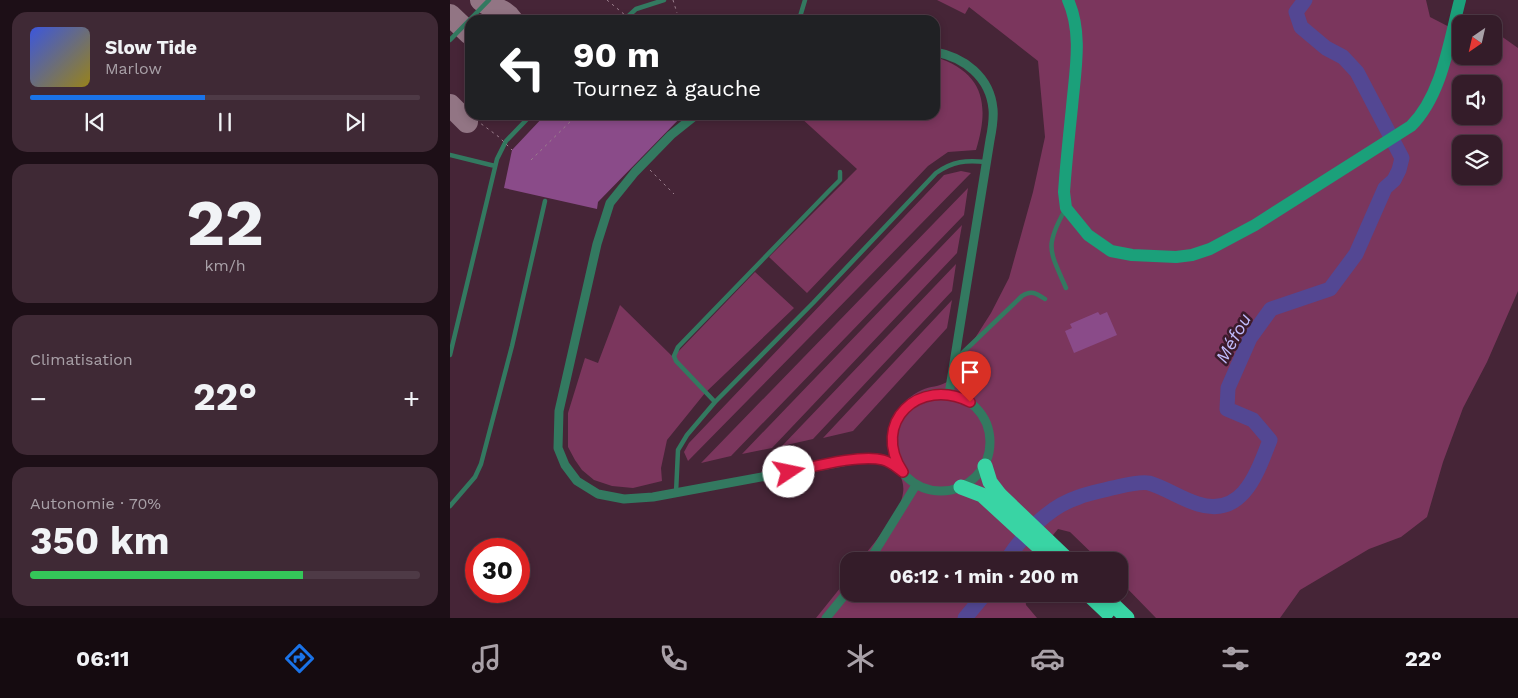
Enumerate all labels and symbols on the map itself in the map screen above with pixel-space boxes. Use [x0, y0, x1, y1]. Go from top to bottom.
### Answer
north arrow [1452, 15, 1502, 65]
water label: Méfou [1211, 309, 1255, 366]
pin [949, 351, 991, 402]
position arrow [762, 445, 814, 497]
speed limit sign: 30 [465, 538, 530, 603]

